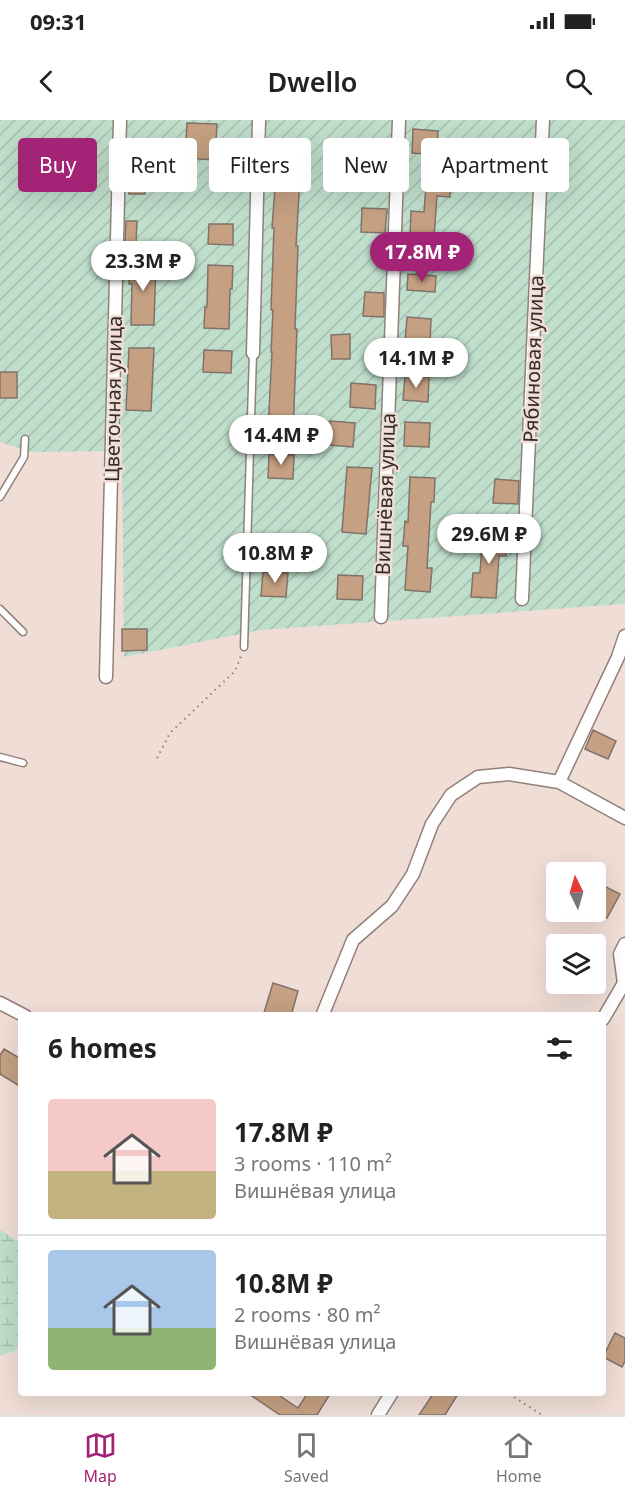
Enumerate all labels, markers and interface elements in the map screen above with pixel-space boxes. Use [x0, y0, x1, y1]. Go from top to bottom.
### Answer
text: 09:31 [30, 6, 87, 36]
text: Dwello [268, 63, 357, 100]
icon: back [30, 65, 63, 98]
icon: search [562, 65, 595, 98]
chip: Buy [18, 138, 97, 192]
chip: Rent [109, 138, 197, 192]
chip: Filters [209, 138, 311, 192]
chip: New [323, 138, 409, 192]
chip: Apartment [421, 138, 569, 192]
pin: 17.8M ₽ [367, 232, 477, 283]
text: 17.8M ₽ [384, 238, 460, 265]
pin: 23.3M ₽ [88, 241, 198, 292]
text: 23.3M ₽ [105, 247, 181, 274]
street label: Рябиновая улица [517, 275, 549, 443]
street label: Цветочная улица [98, 316, 128, 482]
pin: 14.1M ₽ [361, 338, 471, 389]
text: 14.1M ₽ [378, 344, 454, 371]
street label: Вишнёвая улица [369, 412, 401, 576]
pin: 14.4M ₽ [226, 415, 336, 466]
text: 14.4M ₽ [243, 421, 319, 448]
pin: 29.6M ₽ [434, 514, 544, 565]
text: 29.6M ₽ [451, 520, 527, 547]
pin: 10.8M ₽ [220, 533, 330, 584]
text: 10.8M ₽ [237, 539, 313, 566]
north arrow [546, 862, 606, 922]
map controls [546, 862, 606, 994]
button: layers [546, 934, 606, 994]
text: 6 homes [48, 1030, 157, 1066]
icon: filters [543, 1032, 576, 1065]
text: 17.8M ₽ [234, 1114, 333, 1150]
icon: home [96, 1123, 168, 1195]
text: 3 rooms · 110 m² [234, 1150, 392, 1177]
text: Вишнёвая улица [234, 1177, 396, 1204]
text: 10.8M ₽ [234, 1265, 333, 1301]
icon: home [96, 1274, 168, 1346]
text: 2 rooms · 80 m² [234, 1301, 381, 1328]
text: Вишнёвая улица [234, 1328, 396, 1355]
tab: Map [84, 1429, 117, 1487]
tab: Saved [284, 1429, 329, 1487]
tab: Home [496, 1429, 541, 1487]

